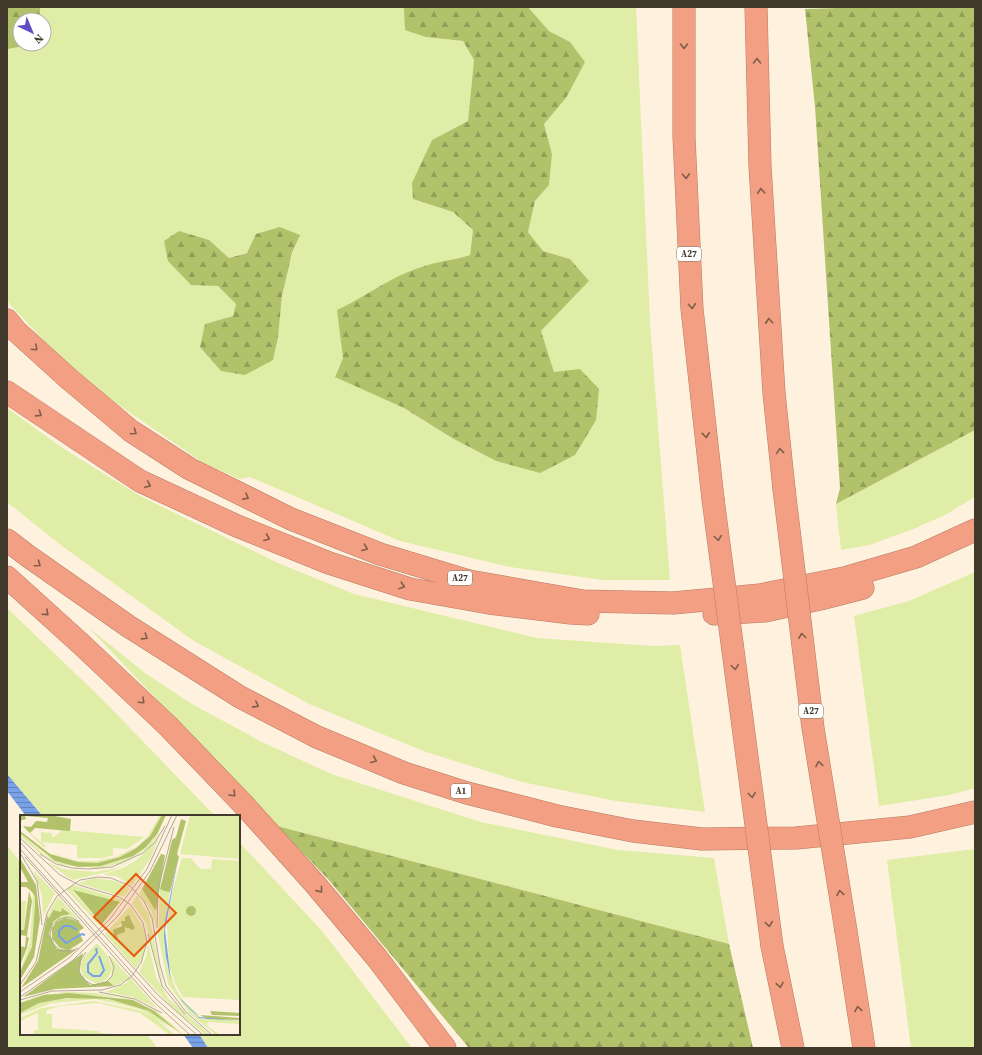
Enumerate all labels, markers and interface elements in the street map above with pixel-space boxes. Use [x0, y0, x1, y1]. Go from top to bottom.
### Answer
north arrow [12, 12, 52, 52]
text: N [31, 31, 47, 47]
one-way arrow [680, 43, 688, 49]
one-way arrow [753, 58, 762, 64]
one-way arrow [681, 173, 690, 179]
one-way arrow [757, 188, 766, 194]
road number: A27 [677, 247, 701, 261]
one-way arrow [687, 303, 696, 309]
one-way arrow [765, 318, 774, 324]
one-way arrow [30, 343, 37, 350]
one-way arrow [35, 409, 42, 417]
one-way arrow [129, 427, 136, 434]
one-way arrow [701, 432, 710, 438]
one-way arrow [776, 448, 785, 454]
one-way arrow [144, 480, 151, 488]
one-way arrow [242, 492, 249, 499]
one-way arrow [263, 534, 270, 542]
one-way arrow [713, 535, 722, 541]
one-way arrow [362, 544, 369, 552]
one-way arrow [34, 559, 41, 567]
road number: A27 [448, 571, 472, 585]
one-way arrow [399, 581, 406, 590]
one-way arrow [42, 608, 49, 615]
one-way arrow [141, 632, 148, 640]
one-way arrow [797, 633, 806, 639]
one-way arrow [730, 663, 739, 670]
one-way arrow [137, 696, 145, 704]
one-way arrow [252, 700, 259, 708]
road number: A27 [799, 704, 823, 718]
one-way arrow [370, 756, 377, 764]
one-way arrow [815, 761, 824, 768]
road number: A1 [451, 784, 471, 798]
one-way arrow [228, 789, 236, 797]
one-way arrow [747, 792, 756, 798]
inset map [20, 815, 240, 1035]
one-way arrow [316, 885, 323, 892]
one-way arrow [836, 890, 845, 896]
one-way arrow [764, 921, 773, 927]
one-way arrow [775, 981, 784, 988]
one-way arrow [854, 1006, 863, 1013]

